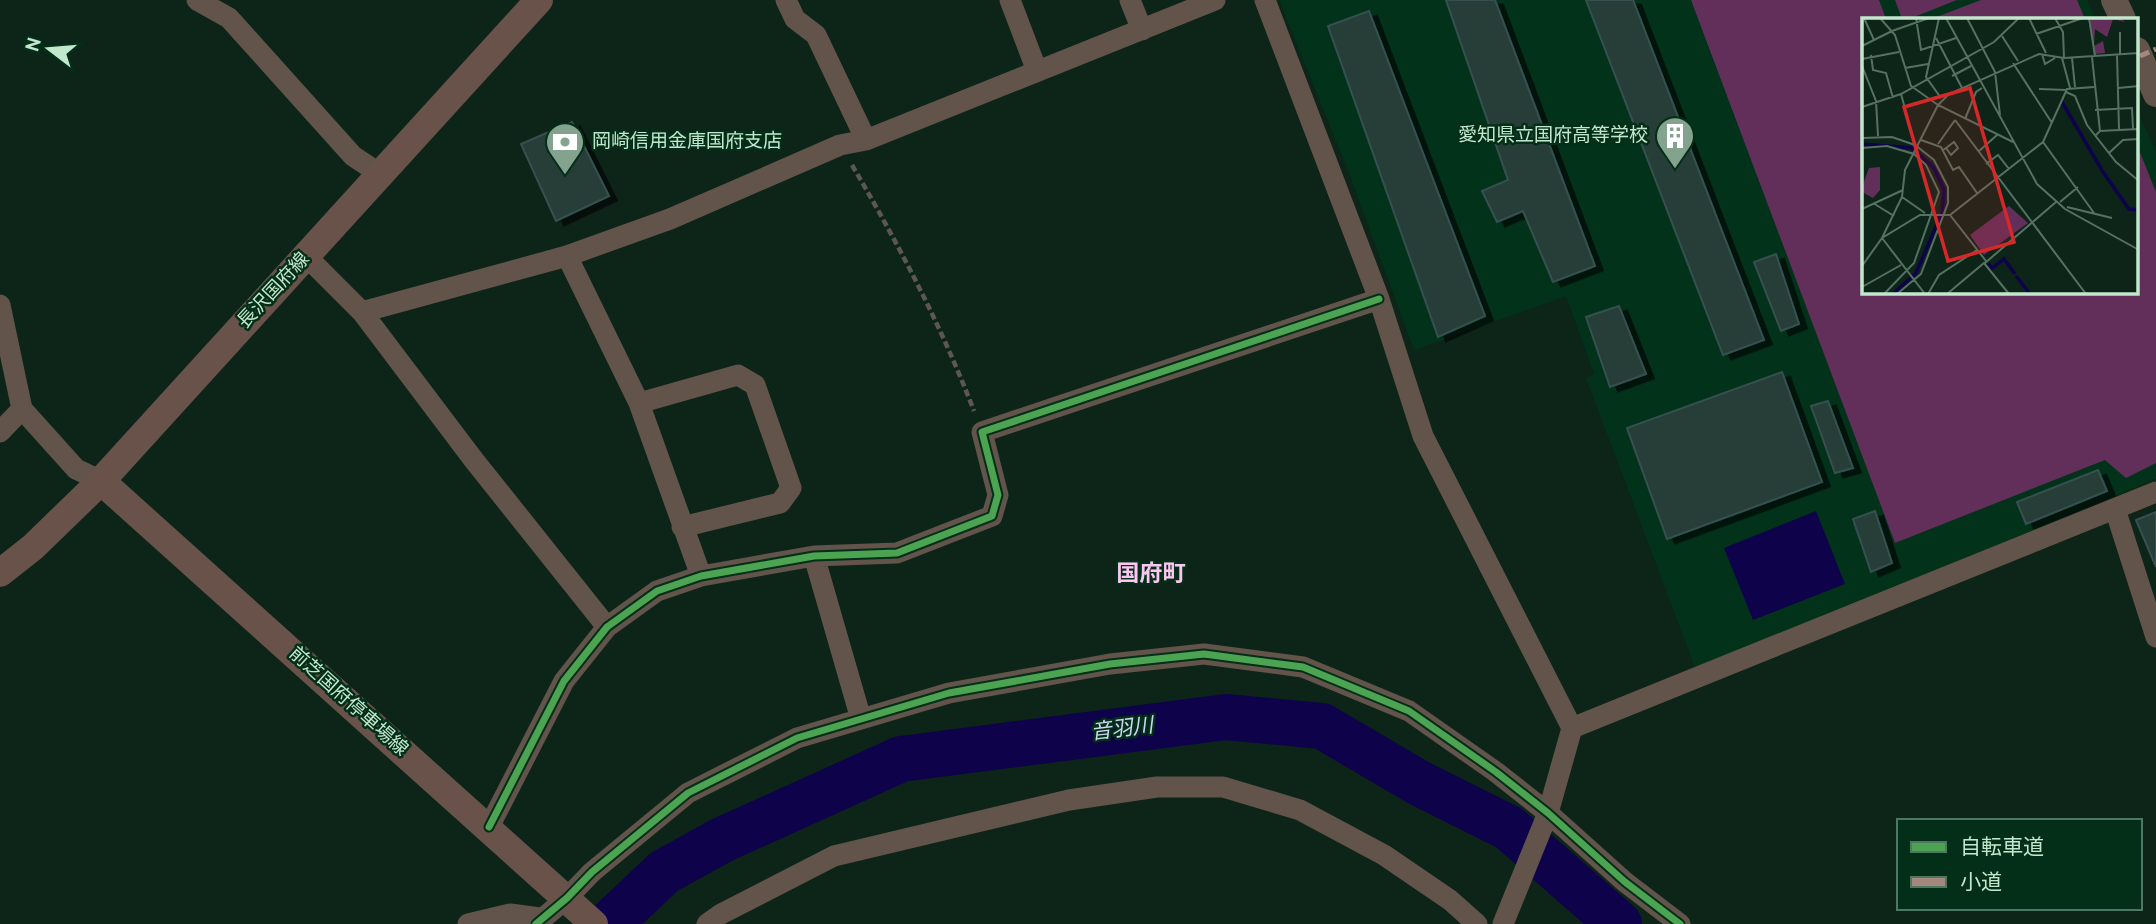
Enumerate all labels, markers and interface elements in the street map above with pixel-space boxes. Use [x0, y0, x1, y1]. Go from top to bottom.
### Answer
north arrow [14, 14, 84, 84]
inset map [1862, 18, 2138, 294]
text: N [21, 35, 48, 55]
building icon: 愛知県立国府高等学校 [1654, 115, 1696, 170]
bank icon: 岡崎信用金庫国府支店 [544, 121, 586, 176]
place label: 愛知県立国府高等学校 [1458, 124, 1648, 148]
place label: 岡崎信用金庫国府支店 [592, 130, 782, 154]
street label: 長沢国府線 [233, 248, 315, 334]
district label: 国府町 [1117, 561, 1186, 590]
street label: 前芝国府停車場線 [283, 642, 413, 762]
water label: 音羽川 [1089, 713, 1157, 747]
legend [1897, 819, 2142, 910]
text: 自転車道 [1960, 835, 2044, 862]
text: 小道 [1960, 870, 2002, 897]

